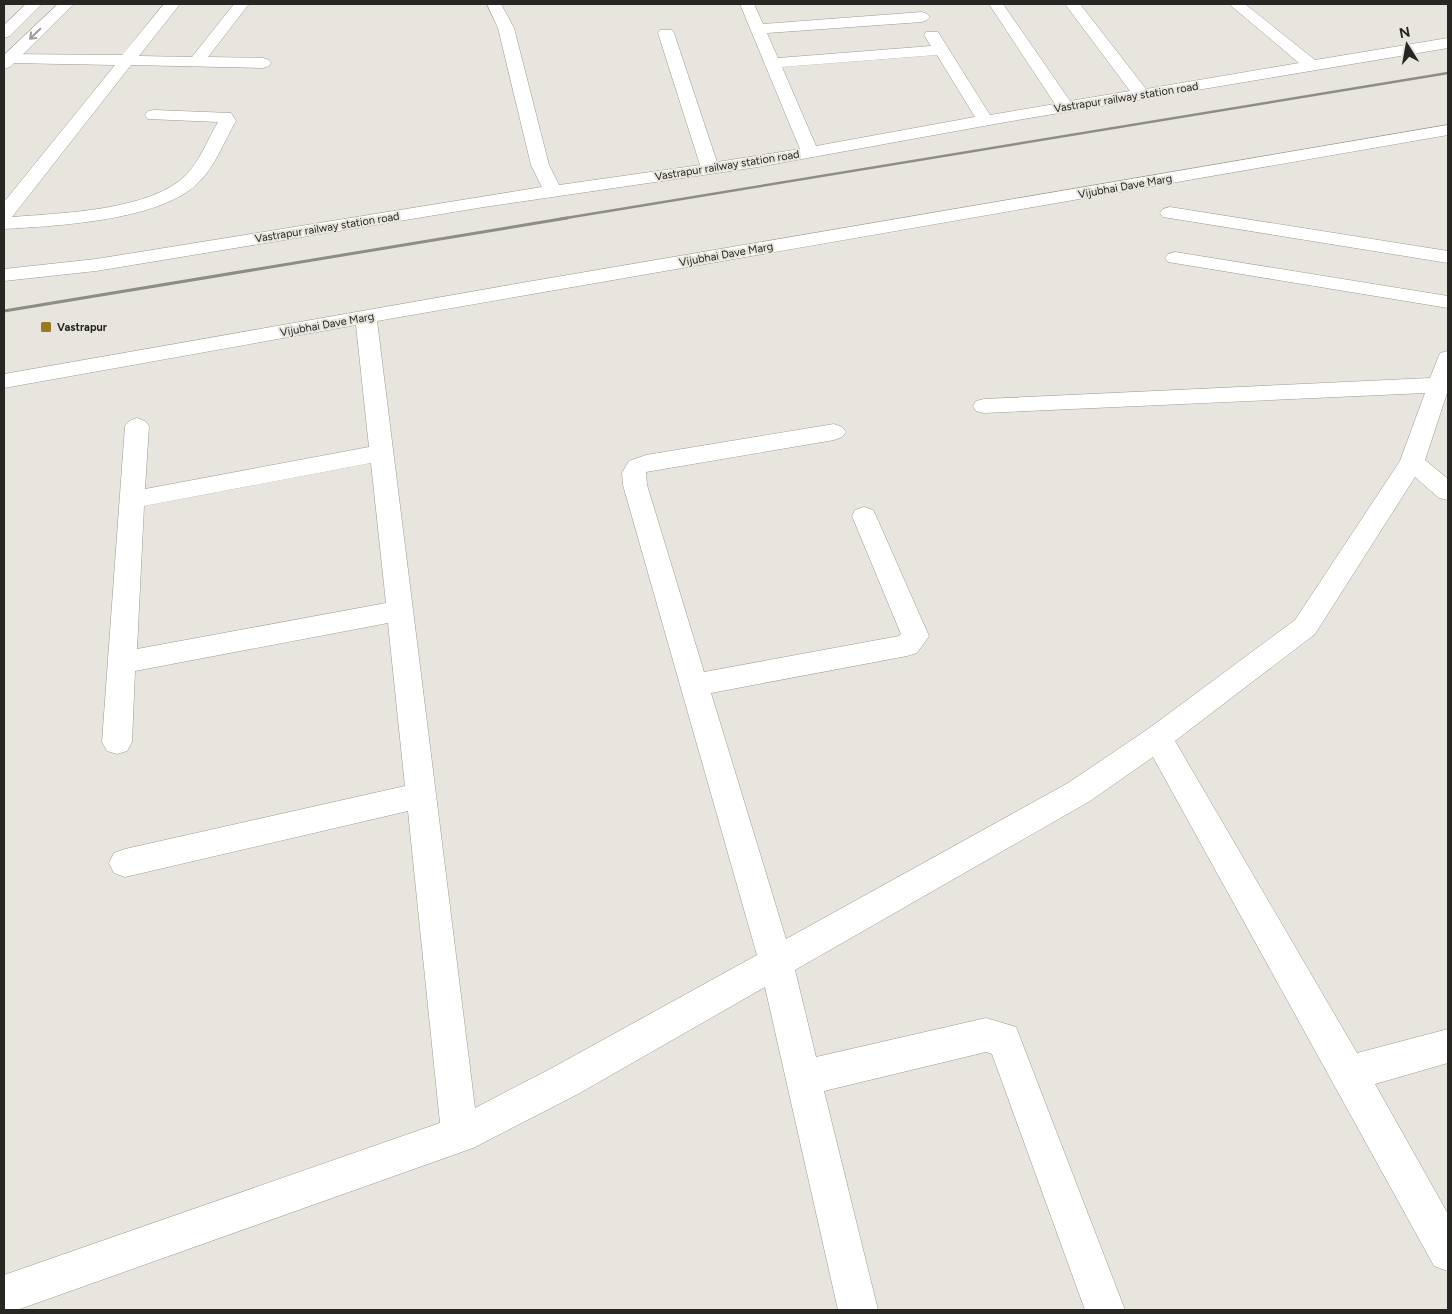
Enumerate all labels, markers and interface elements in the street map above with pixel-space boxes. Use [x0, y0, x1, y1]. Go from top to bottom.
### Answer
north arrow [1382, 20, 1432, 70]
text: N [1398, 23, 1412, 42]
one-way arrow [29, 28, 41, 40]
street label: Vastrapur railway station road [1053, 80, 1199, 115]
street label: Vastrapur railway station road [654, 148, 800, 183]
street label: Vijubhai Dave Marg [1077, 172, 1173, 201]
street label: Vastrapur railway station road [254, 210, 400, 245]
street label: Vijubhai Dave Marg [678, 240, 774, 269]
street label: Vijubhai Dave Marg [279, 310, 375, 339]
marker: Vastrapur [39, 320, 53, 334]
place label: Vastrapur [57, 321, 108, 334]

